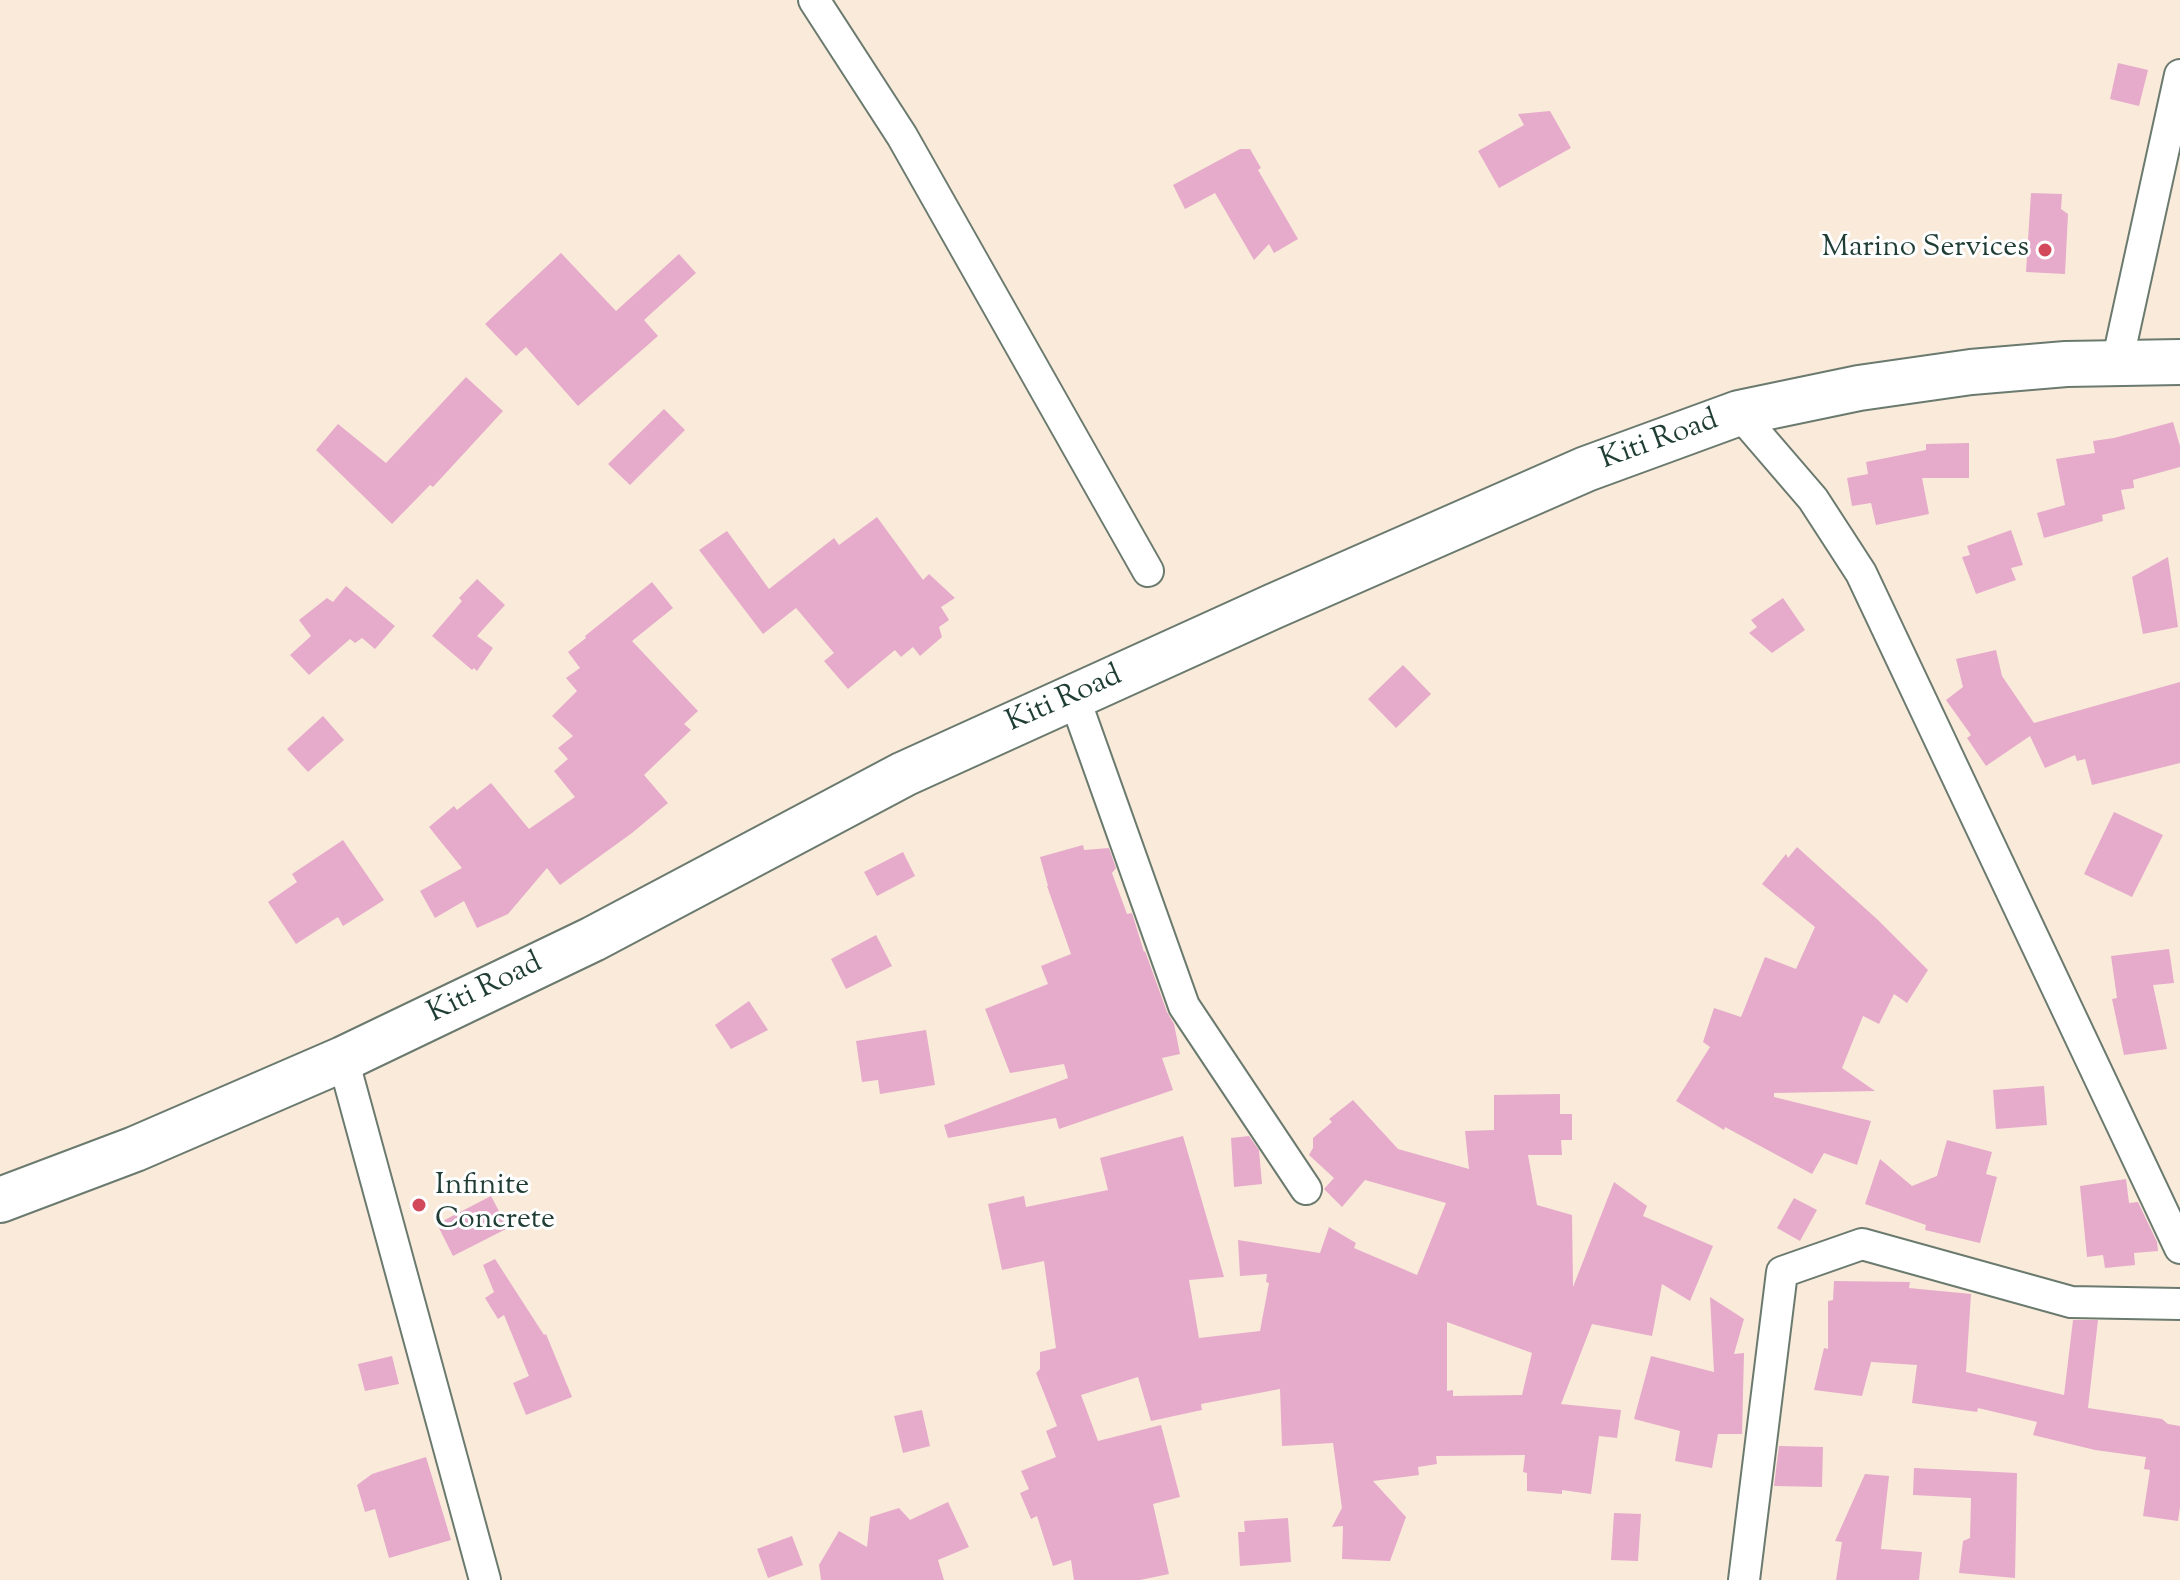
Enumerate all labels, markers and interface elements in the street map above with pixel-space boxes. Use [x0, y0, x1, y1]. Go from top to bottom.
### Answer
place label: Marino Services [1822, 232, 2029, 268]
marker: Marino Services [2036, 241, 2054, 259]
street label: Kiti Road [1596, 404, 1724, 480]
street label: Kiti Road [1002, 660, 1128, 742]
street label: Kiti Road [423, 947, 549, 1033]
place label: Infinite Concrete [435, 1170, 555, 1240]
marker: Infinite Concrete [410, 1196, 428, 1214]

